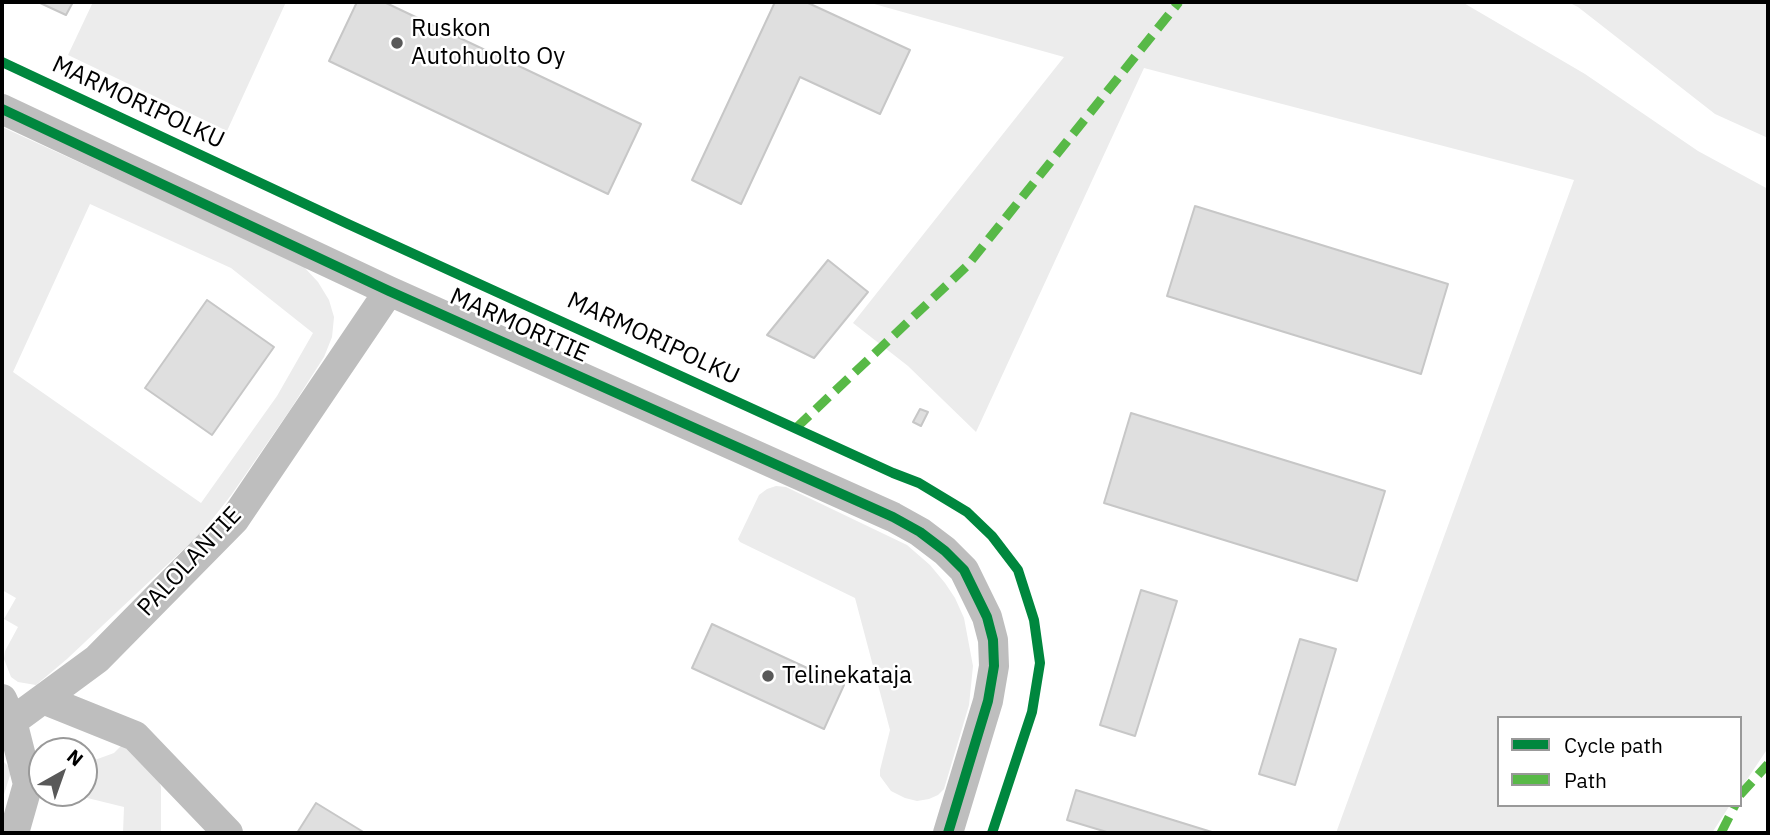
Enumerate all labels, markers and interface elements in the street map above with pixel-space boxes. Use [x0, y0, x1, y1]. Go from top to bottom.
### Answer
place label: Ruskon Autohuolto Oy [411, 15, 565, 71]
marker: Ruskon Autohuolto Oy [389, 35, 405, 51]
street label: MARMORIPOLKU [47, 50, 229, 156]
street label: MARMORITIE [445, 283, 593, 369]
street label: MARMORIPOLKU [562, 286, 744, 392]
street label: PALOLANTIE [132, 501, 248, 623]
place label: Telinekataja [782, 662, 912, 690]
marker: Telinekataja [760, 668, 776, 684]
legend [1497, 716, 1742, 807]
text: Cycle path [1564, 731, 1663, 759]
north arrow [28, 737, 98, 807]
text: N [62, 744, 88, 771]
text: Path [1564, 766, 1607, 794]

